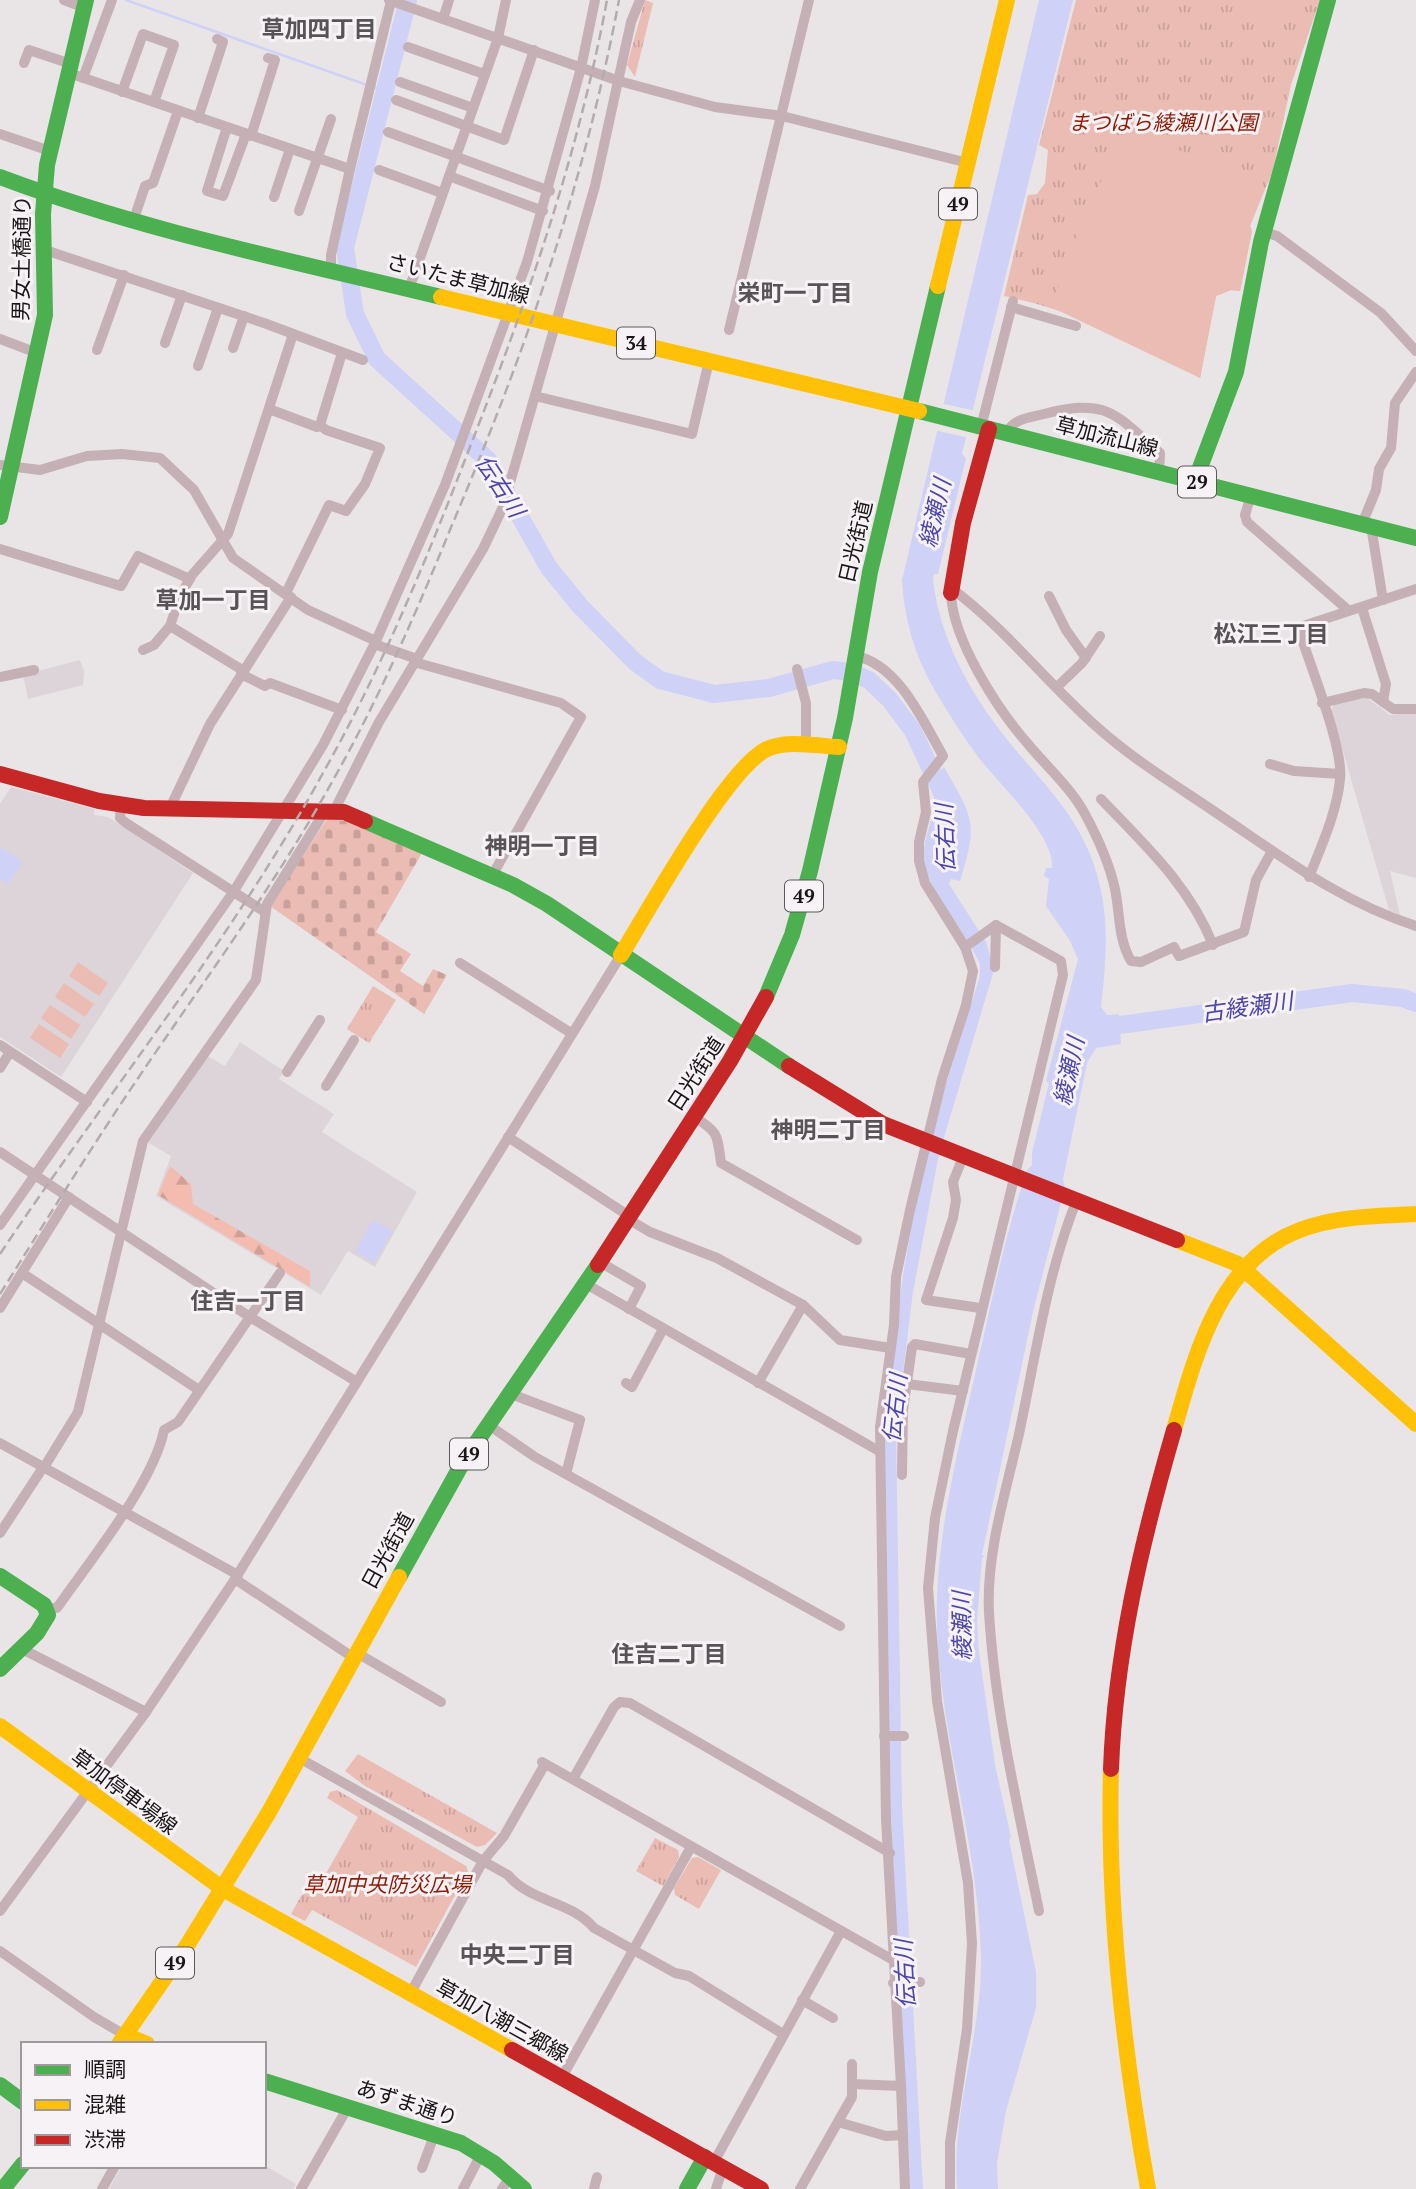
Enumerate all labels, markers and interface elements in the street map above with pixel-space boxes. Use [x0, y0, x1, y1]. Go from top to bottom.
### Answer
district label: 草加四丁目 [262, 13, 377, 44]
park label: まつばら綾瀬川公園 [1069, 108, 1260, 136]
road number: 49 [939, 188, 977, 220]
street label: 男女土橋通り [6, 195, 36, 321]
street label: さいたま草加線 [384, 247, 533, 309]
district label: 栄町一丁目 [738, 277, 853, 308]
road number: 34 [617, 328, 655, 358]
street label: 草加流山線 [1053, 410, 1162, 462]
water label: 伝右川 [469, 448, 534, 526]
road number: 29 [1178, 467, 1216, 498]
water label: 綾瀬川 [912, 473, 958, 550]
street label: 日光街道 [832, 498, 878, 586]
district label: 草加一丁目 [156, 584, 271, 615]
district label: 松江三丁目 [1214, 618, 1329, 649]
water label: 伝右川 [928, 800, 961, 873]
district label: 神明一丁目 [485, 830, 600, 861]
road number: 49 [785, 880, 823, 912]
water label: 古綾瀬川 [1199, 984, 1298, 1028]
street label: 日光街道 [661, 1031, 730, 1116]
water label: 綾瀬川 [1046, 1031, 1091, 1108]
district label: 神明二丁目 [771, 1114, 886, 1145]
district label: 住吉一丁目 [191, 1285, 306, 1316]
water label: 伝右川 [875, 1369, 914, 1444]
road number: 49 [450, 1438, 488, 1470]
street label: 日光街道 [355, 1507, 420, 1594]
water label: 綾瀬川 [945, 1588, 978, 1661]
district label: 住吉二丁目 [612, 1638, 727, 1669]
street label: 草加停車場線 [66, 1742, 183, 1840]
park label: 草加中央防災広場 [303, 1870, 473, 1898]
water label: 伝右川 [887, 1936, 922, 2009]
district label: 中央二丁目 [460, 1939, 575, 1970]
road number: 49 [156, 1948, 194, 1979]
street label: 草加八潮三郷線 [431, 1972, 574, 2068]
legend [21, 2042, 266, 2168]
text: 順調 [84, 2055, 126, 2083]
street label: あずま通り [353, 2073, 462, 2132]
text: 混雑 [84, 2090, 126, 2118]
text: 渋滞 [84, 2125, 126, 2153]

